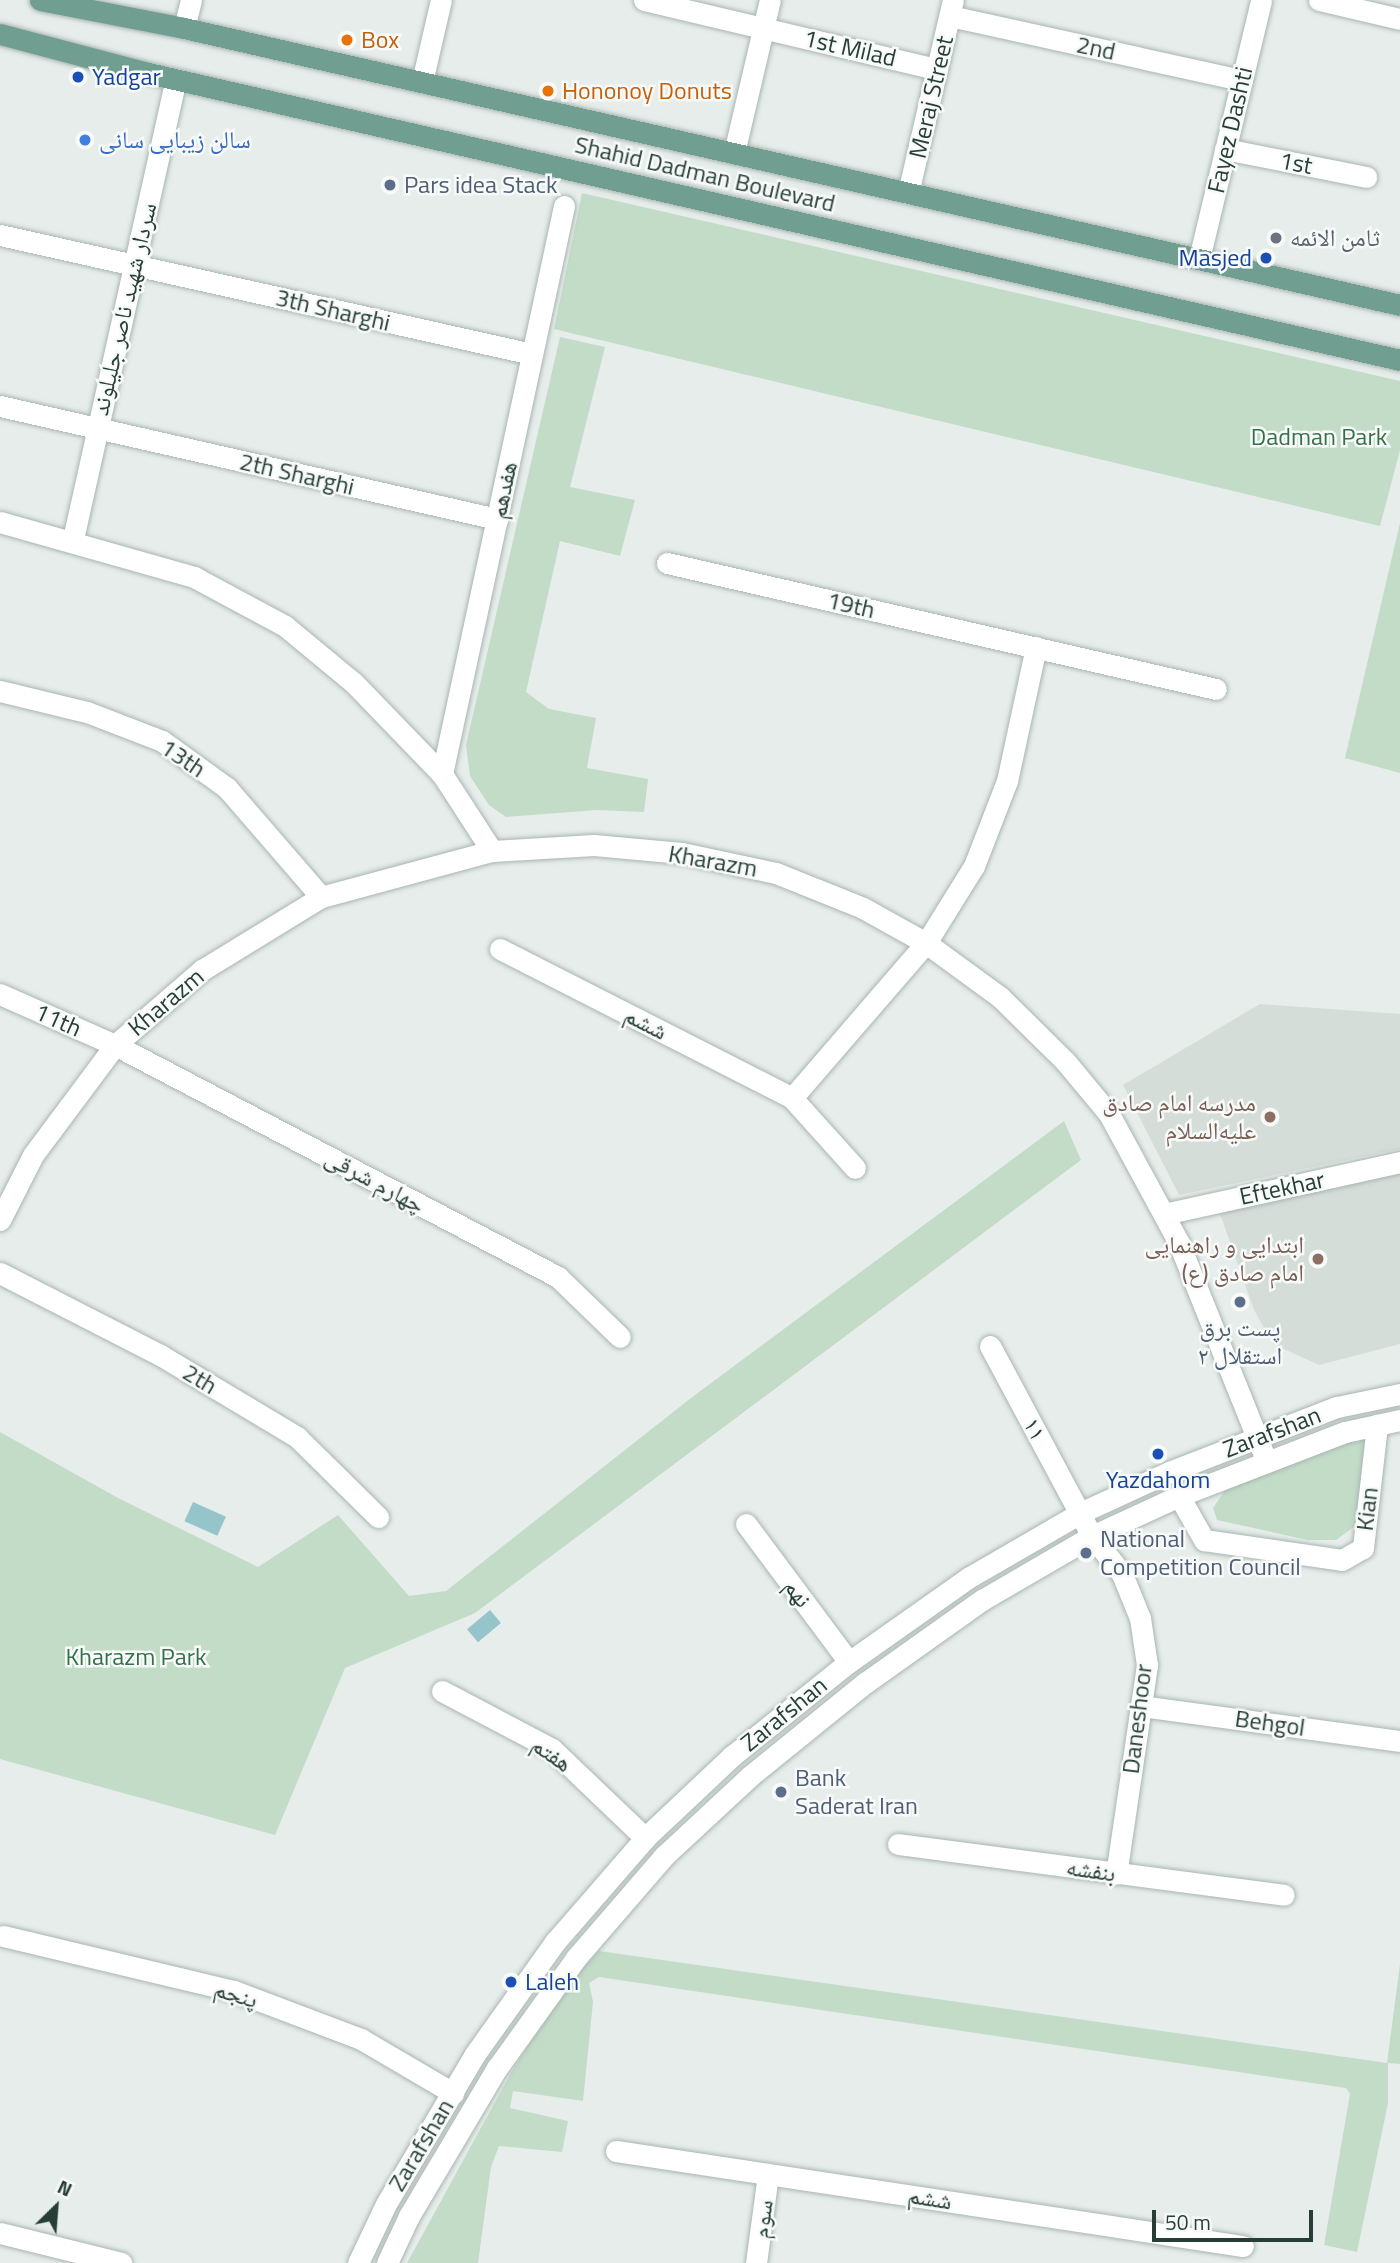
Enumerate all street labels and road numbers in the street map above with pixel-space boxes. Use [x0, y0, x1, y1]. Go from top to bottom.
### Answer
street label: 1st Milad [801, 23, 899, 73]
street label: 2nd [1074, 30, 1118, 66]
street label: Meraj Street [903, 33, 959, 161]
street label: Fayez Dashti [1202, 64, 1258, 196]
street label: Shahid Dadman Boulevard [572, 130, 838, 218]
street label: 1st [1277, 146, 1315, 180]
street label: سردار شهید ناصر جلیلوند [86, 200, 162, 418]
street label: 3th Sharghi [273, 283, 393, 337]
street label: 2th Sharghi [237, 447, 357, 501]
street label: هفدهم [483, 459, 523, 521]
street label: 19th [824, 586, 878, 624]
street label: 13th [155, 733, 211, 783]
street label: Kharazm [666, 839, 760, 883]
street label: Kharazm [122, 962, 210, 1042]
street label: 11th [30, 997, 86, 1043]
street label: ششم [620, 1000, 672, 1046]
street label: چهارم شرقی [320, 1143, 430, 1219]
street label: Eftekhar [1237, 1165, 1327, 1211]
street label: 2th [178, 1358, 222, 1400]
street label: Zarafshan [1219, 1400, 1325, 1464]
street label: ۱۱ [1017, 1413, 1053, 1445]
street label: Kian [1350, 1485, 1384, 1533]
street label: نهم [778, 1573, 818, 1613]
street label: Daneshoor [1116, 1663, 1158, 1775]
street label: Zarafshan [735, 1671, 833, 1757]
street label: Behgol [1233, 1704, 1307, 1742]
street label: هفتم [526, 1730, 578, 1778]
street label: بنفشه [1064, 1852, 1118, 1888]
street label: پنجم [211, 1974, 261, 2014]
street label: Zarafshan [382, 2094, 460, 2196]
street label: ششم [906, 2180, 954, 2216]
street label: سوم [745, 2198, 779, 2240]

